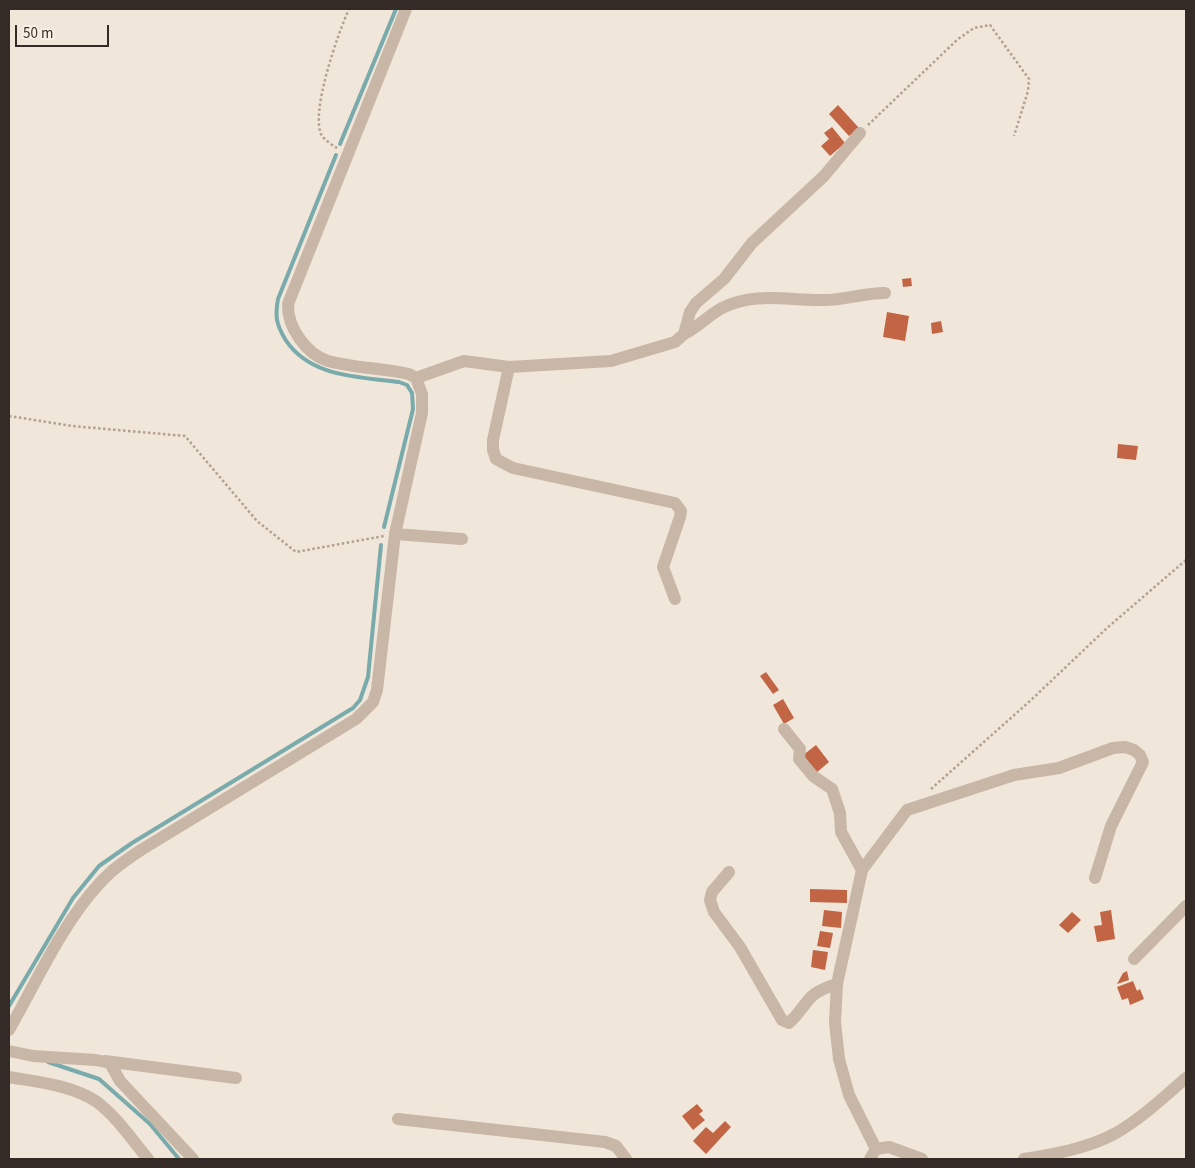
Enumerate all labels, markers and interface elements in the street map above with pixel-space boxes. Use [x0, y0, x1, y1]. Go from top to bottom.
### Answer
scale bar [18, 15, 111, 47]
text: 50 m [23, 23, 53, 44]

